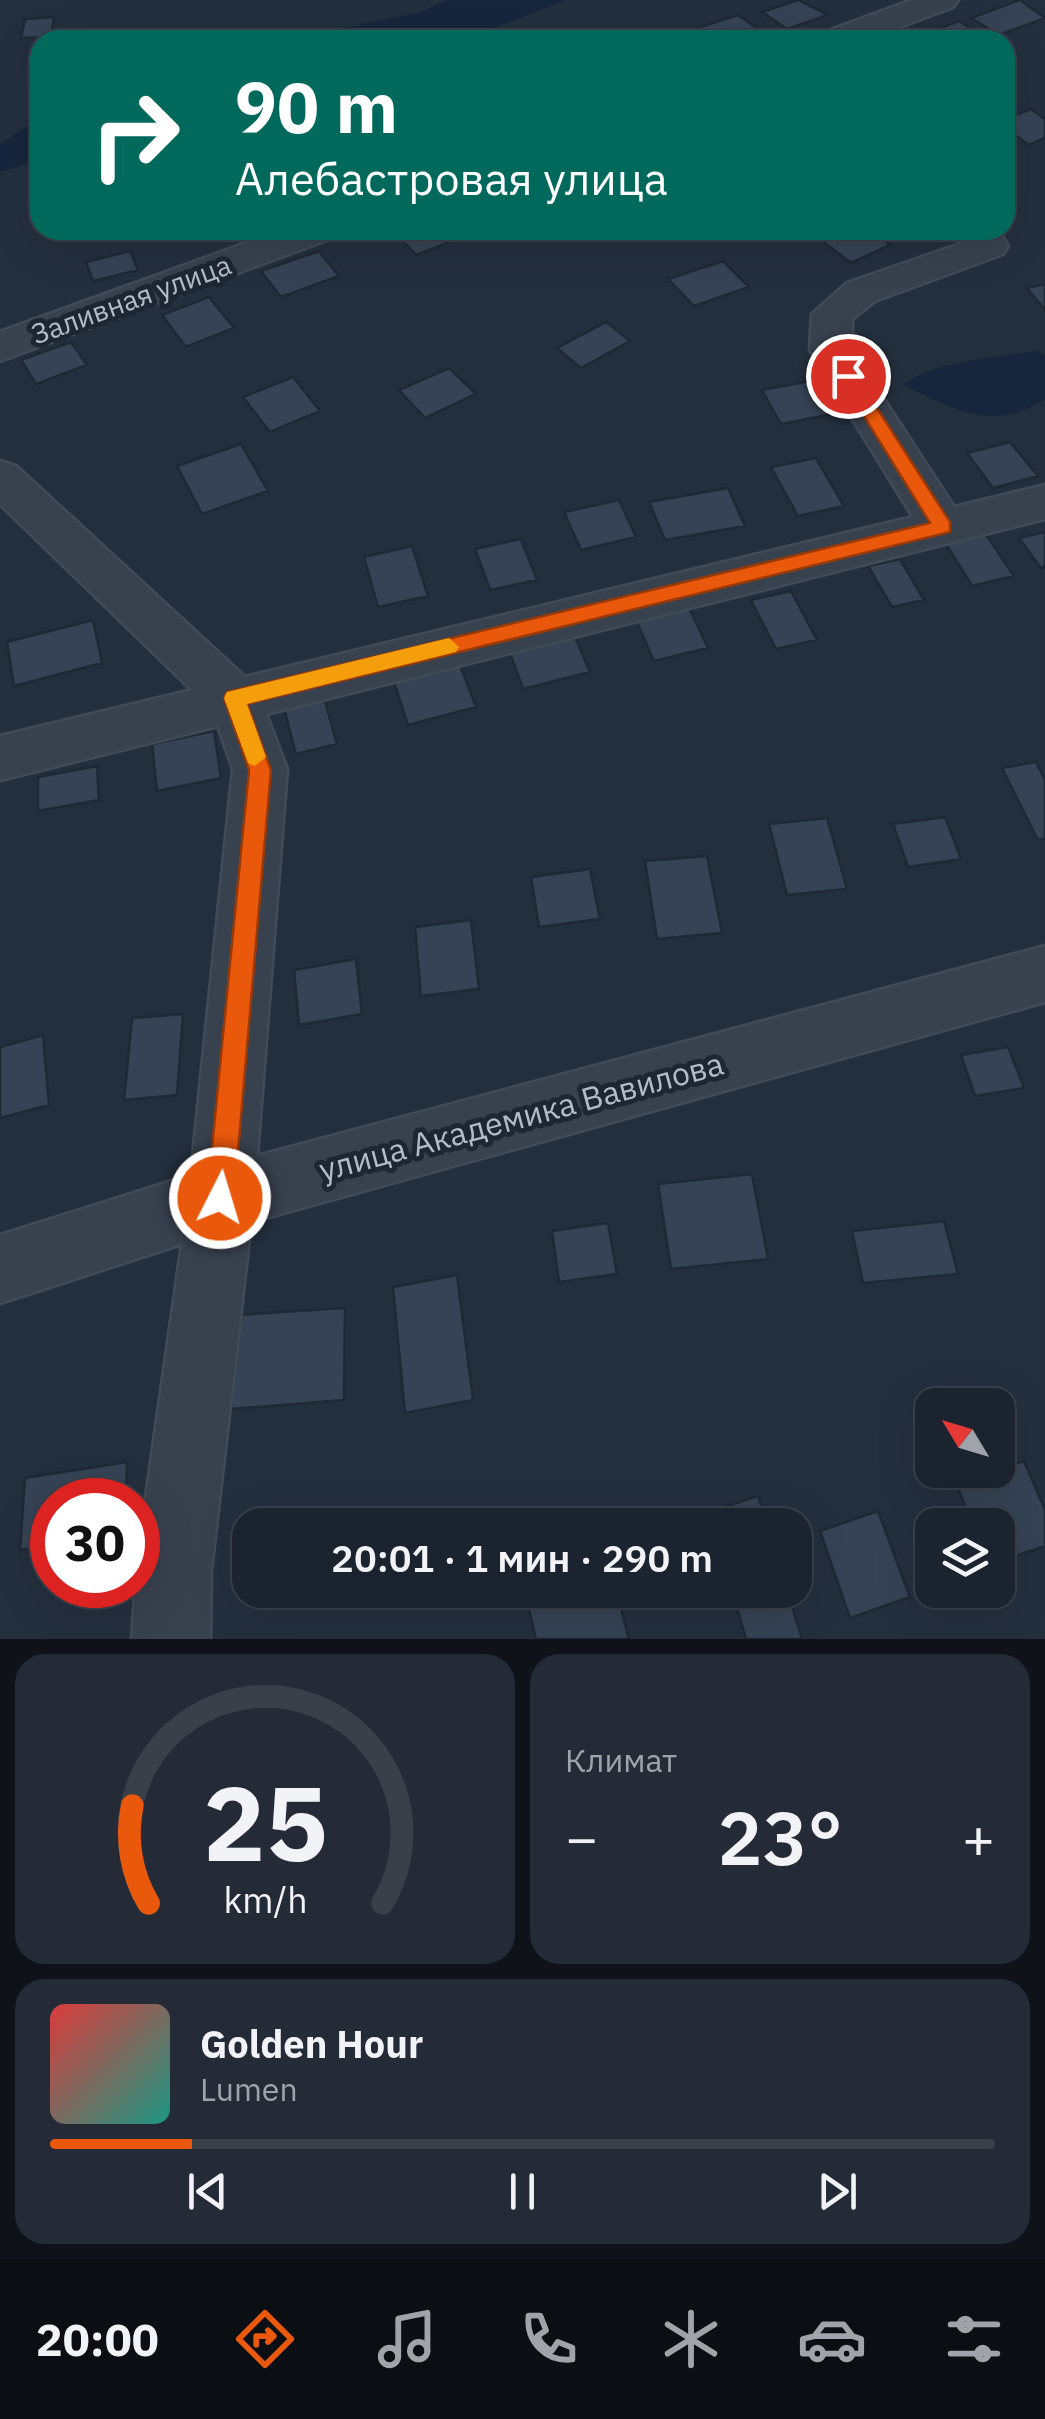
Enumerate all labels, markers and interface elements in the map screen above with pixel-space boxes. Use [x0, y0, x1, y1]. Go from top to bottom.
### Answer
text: 90 m [235, 61, 398, 152]
icon: right [70, 70, 200, 200]
text: Алебастровая улица [235, 149, 668, 207]
street label: Заливная улица [26, 246, 236, 352]
pin [806, 334, 891, 419]
icon: arrive [821, 349, 876, 404]
street label: улица Академика Вавилова [314, 1042, 728, 1190]
position arrow [168, 1146, 272, 1250]
north arrow [915, 1388, 1015, 1488]
map controls [915, 1388, 1015, 1608]
speed limit sign: 30 [30, 1478, 160, 1608]
button: layers [915, 1508, 1015, 1608]
text: 20:01 · 1 мин · 290 m [331, 1533, 713, 1582]
text: Климат [565, 1739, 677, 1781]
text: 25 [203, 1754, 327, 1890]
text: 23° [717, 1788, 843, 1886]
text: − [565, 1802, 598, 1873]
text: + [962, 1802, 995, 1873]
text: km/h [223, 1876, 307, 1923]
text: Golden Hour [200, 2019, 423, 2068]
text: Lumen [200, 2068, 298, 2110]
icon: previous [180, 2164, 235, 2219]
icon: pause [495, 2164, 550, 2219]
icon: next [810, 2164, 865, 2219]
icon: directions [230, 2304, 300, 2374]
icon: music [372, 2304, 442, 2374]
icon: phone [514, 2304, 584, 2374]
icon: climate [656, 2304, 726, 2374]
icon: car [797, 2304, 867, 2374]
icon: filters [939, 2304, 1009, 2374]
text: 20:00 [36, 2310, 159, 2368]

